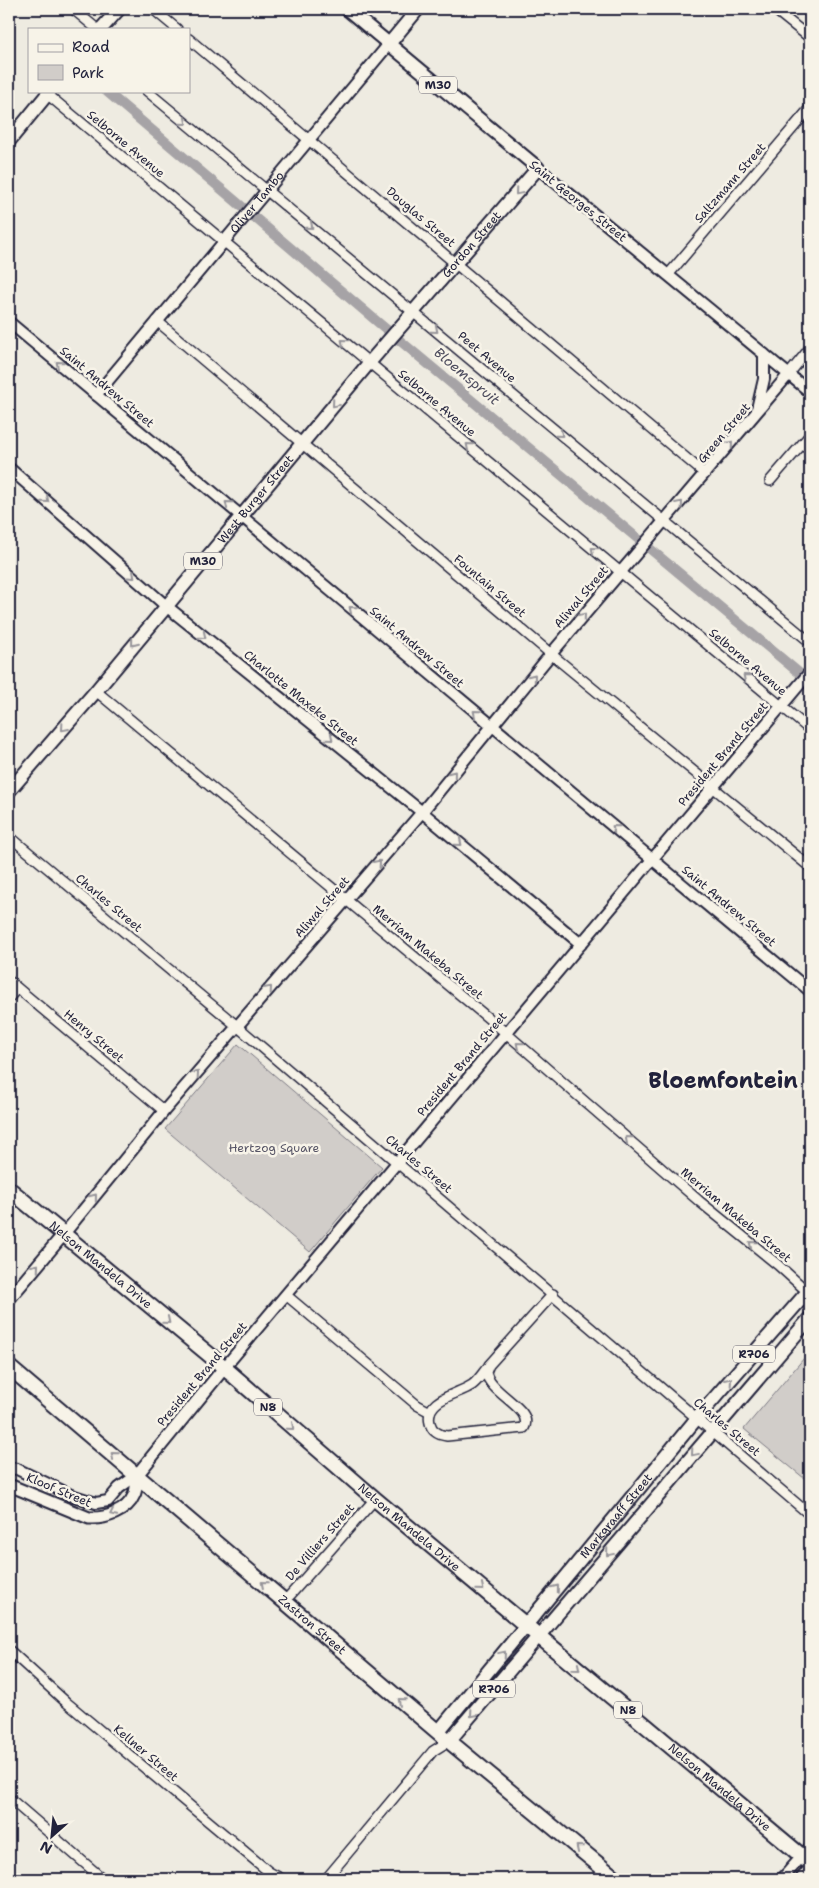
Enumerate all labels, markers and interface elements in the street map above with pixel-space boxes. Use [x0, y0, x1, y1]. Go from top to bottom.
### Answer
legend [28, 28, 190, 92]
text: Road [72, 37, 110, 57]
text: Park [72, 63, 104, 83]
road number: M30 [419, 76, 457, 94]
street label: Selborne Avenue [84, 107, 168, 181]
one-way arrow [179, 117, 188, 126]
street label: Saltzmann Street [691, 140, 769, 226]
street label: Saint Georges Street [526, 157, 630, 245]
street label: Oliver Tambo [226, 168, 287, 237]
street label: Douglas Street [383, 183, 459, 251]
one-way arrow [514, 186, 523, 195]
street label: Gordon Street [438, 208, 505, 281]
one-way arrow [304, 221, 313, 230]
one-way arrow [429, 324, 438, 333]
street label: Peet Avenue [454, 328, 520, 386]
one-way arrow [341, 339, 350, 348]
street label: Saint Andrew Street [56, 343, 158, 431]
water label: Bloemspruit [430, 343, 504, 409]
one-way arrow [56, 361, 65, 370]
street label: Selborne Avenue [395, 366, 479, 440]
one-way arrow [332, 398, 340, 407]
street label: Green Street [694, 399, 754, 467]
one-way arrow [554, 428, 563, 437]
one-way arrow [725, 441, 734, 450]
one-way arrow [466, 443, 475, 452]
street label: West Burger Street [214, 452, 297, 547]
one-way arrow [40, 495, 49, 504]
one-way arrow [675, 500, 684, 509]
one-way arrow [224, 501, 233, 510]
one-way arrow [591, 548, 600, 556]
street label: Fountain Street [450, 551, 530, 621]
road number: M30 [184, 552, 222, 570]
street label: Aliwal Street [550, 563, 612, 631]
one-way arrow [126, 570, 135, 579]
street label: Saint Andrew Street [366, 603, 468, 691]
one-way arrow [349, 606, 358, 614]
one-way arrow [577, 613, 586, 622]
street label: Selborne Avenue [706, 625, 790, 699]
one-way arrow [197, 630, 206, 638]
one-way arrow [132, 637, 140, 646]
street label: Charlotte Maxeke Street [240, 647, 362, 749]
one-way arrow [527, 673, 536, 682]
one-way arrow [743, 674, 752, 682]
street label: President Brand Street [675, 698, 771, 810]
one-way arrow [473, 711, 482, 719]
one-way arrow [60, 722, 69, 731]
one-way arrow [324, 732, 333, 740]
one-way arrow [447, 771, 455, 780]
one-way arrow [612, 825, 621, 833]
one-way arrow [454, 838, 463, 847]
one-way arrow [372, 860, 381, 869]
street label: Saint Andrew Street [678, 862, 780, 950]
street label: Charles Street [72, 870, 146, 936]
street label: Aliwal Street [291, 873, 353, 941]
street label: Merriam Makeba Street [369, 901, 487, 1003]
one-way arrow [264, 985, 273, 994]
street label: Henry Street [60, 1006, 128, 1066]
street label: President Brand Street [414, 1008, 510, 1120]
one-way arrow [516, 1042, 525, 1051]
district label: Bloemfontein [648, 1066, 798, 1095]
one-way arrow [190, 1071, 198, 1080]
street label: Charles Street [382, 1131, 456, 1197]
one-way arrow [624, 1135, 633, 1144]
park label: Hertzog Square [229, 1140, 319, 1156]
street label: Merriam Makeba Street [677, 1164, 795, 1266]
one-way arrow [89, 1194, 97, 1203]
street label: Nelson Mandela Drive [46, 1218, 156, 1312]
one-way arrow [748, 1240, 757, 1249]
one-way arrow [31, 1264, 40, 1273]
one-way arrow [162, 1315, 171, 1324]
street label: President Brand Street [154, 1318, 250, 1430]
road number: R706 [733, 1346, 775, 1362]
one-way arrow [724, 1378, 733, 1387]
street label: Charles Street [690, 1394, 764, 1460]
road number: N8 [254, 1398, 282, 1415]
one-way arrow [285, 1421, 294, 1430]
one-way arrow [691, 1448, 700, 1457]
one-way arrow [110, 1452, 119, 1461]
street label: Kloof Street [24, 1469, 94, 1511]
street label: Markgraaff Street [576, 1470, 656, 1562]
street label: Nelson Mandela Drive [355, 1480, 464, 1575]
street label: De Villiers Street [282, 1500, 358, 1584]
one-way arrow [110, 1507, 119, 1517]
one-way arrow [607, 1547, 615, 1556]
one-way arrow [261, 1581, 270, 1589]
one-way arrow [476, 1583, 485, 1592]
one-way arrow [551, 1584, 560, 1593]
street label: Zastron Street [275, 1591, 349, 1658]
one-way arrow [497, 1651, 506, 1660]
one-way arrow [571, 1663, 580, 1671]
road number: R706 [473, 1680, 515, 1698]
one-way arrow [397, 1697, 406, 1706]
road number: N8 [614, 1702, 642, 1718]
one-way arrow [470, 1708, 479, 1717]
street label: Kellner Street [110, 1721, 182, 1785]
street label: Nelson Mandela Drive [665, 1740, 774, 1835]
north arrow [28, 1810, 78, 1860]
text: N [37, 1837, 55, 1858]
one-way arrow [575, 1845, 584, 1854]

